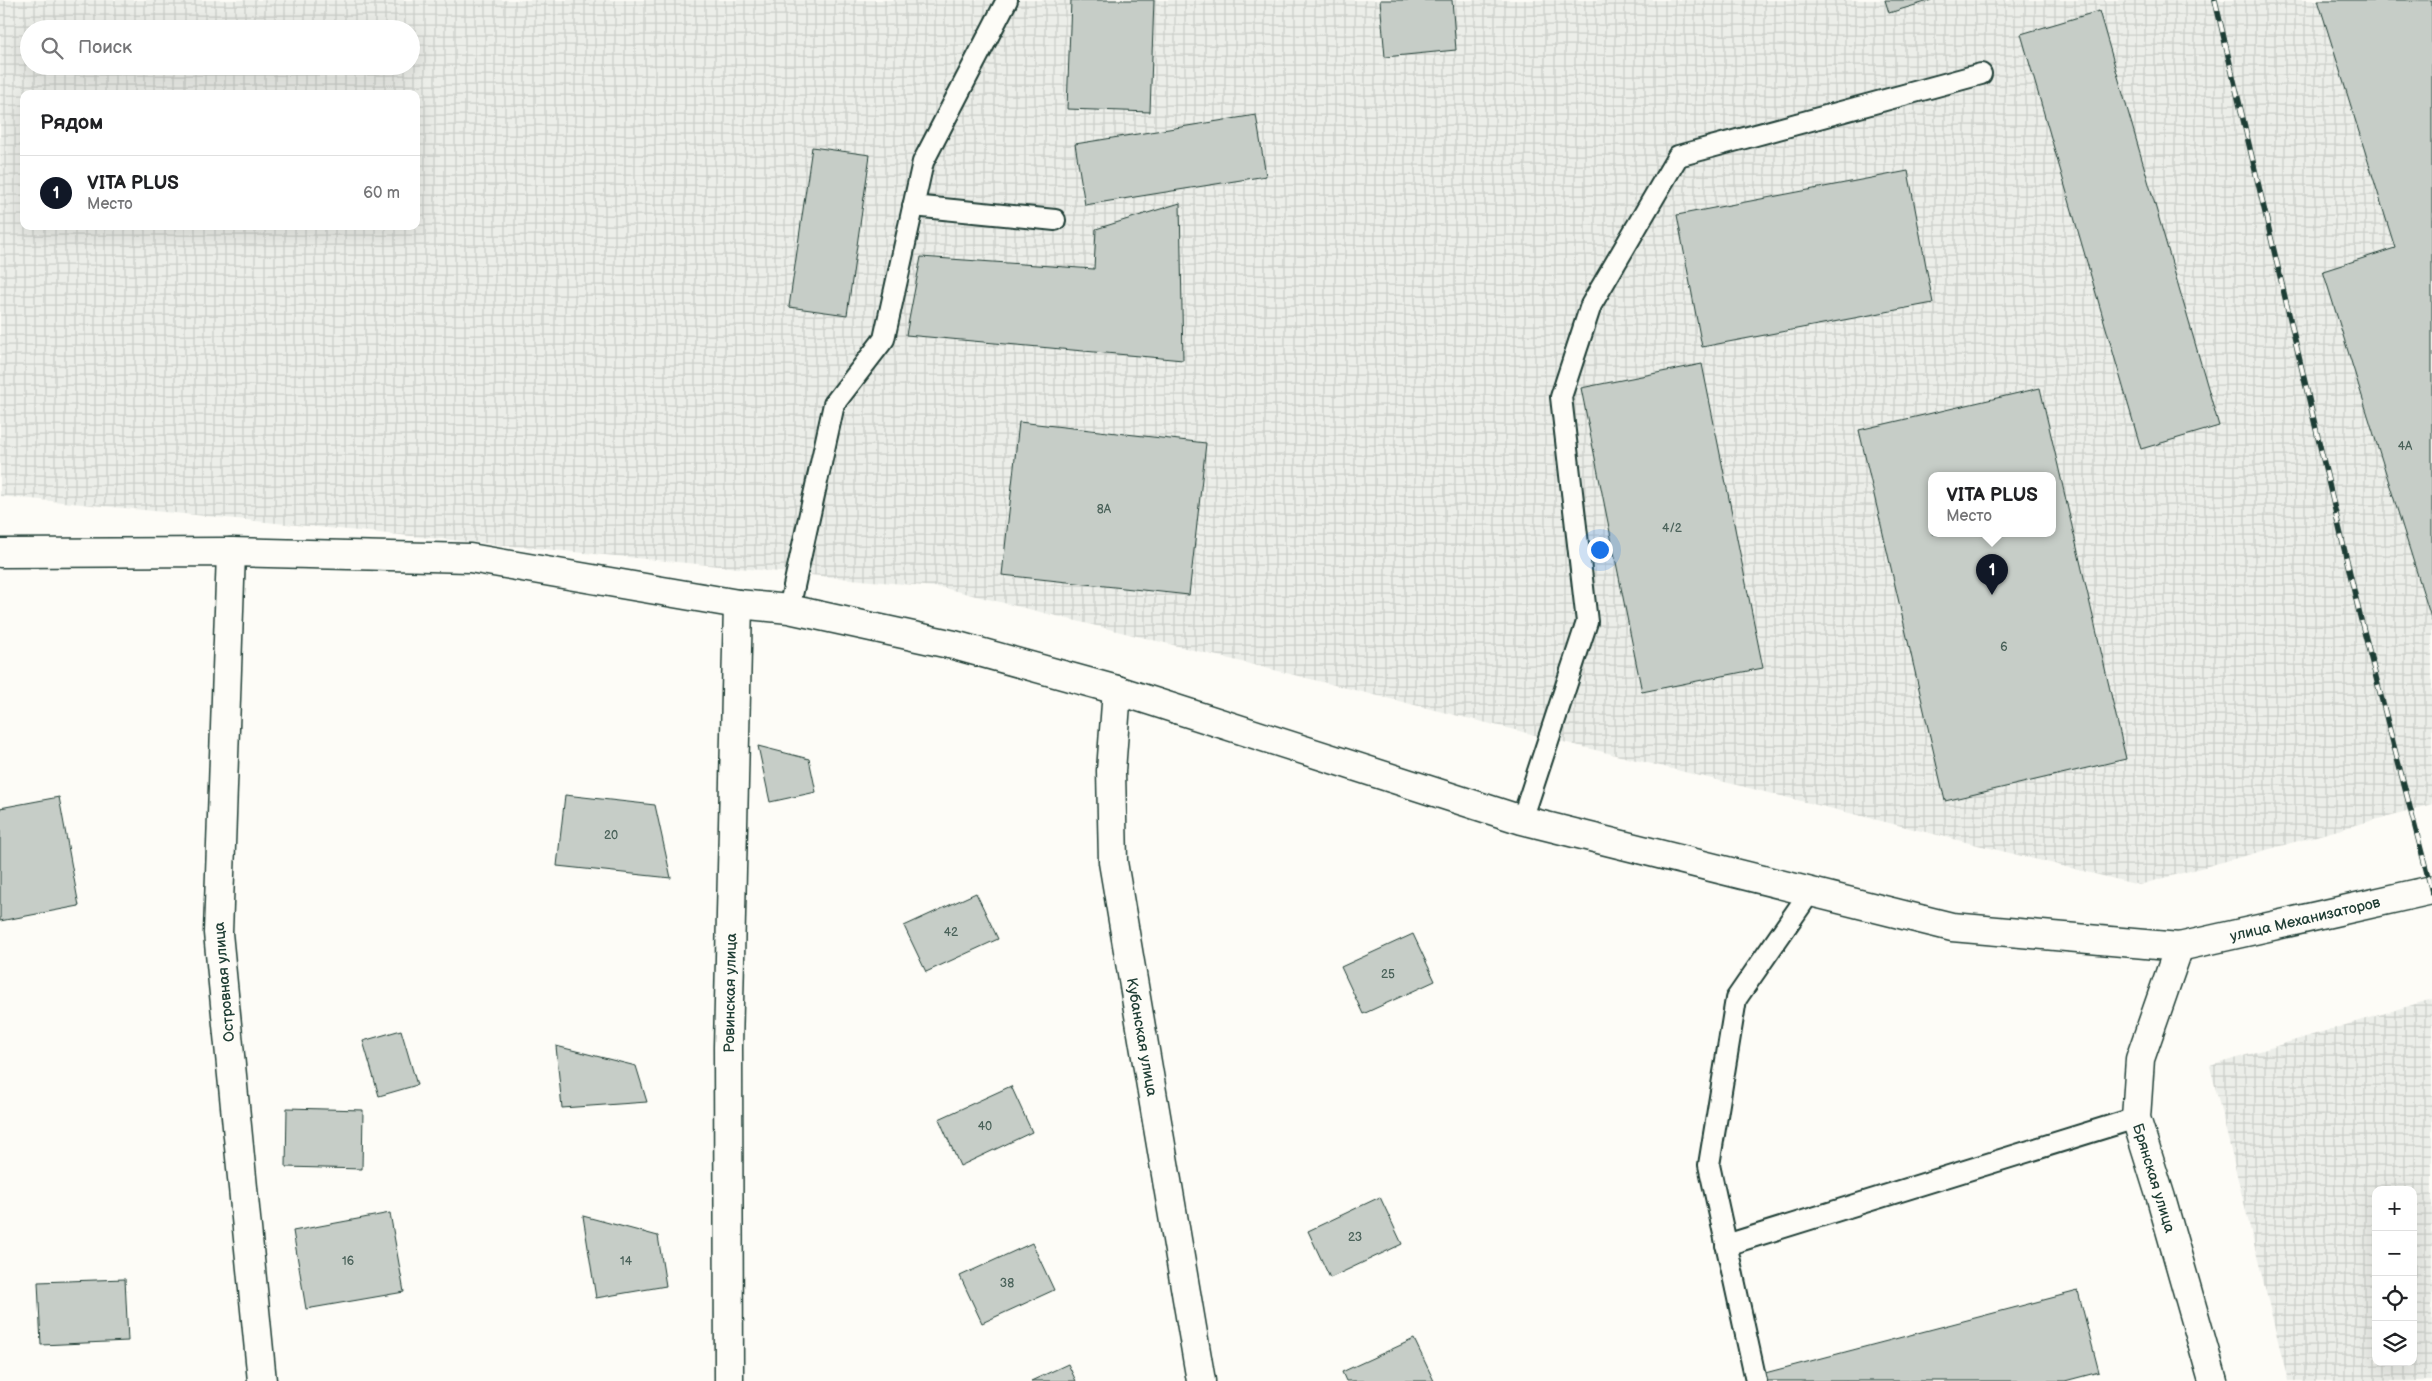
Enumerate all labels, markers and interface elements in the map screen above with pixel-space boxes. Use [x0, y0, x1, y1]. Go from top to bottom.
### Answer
search box [20, 20, 420, 75]
icon: search [38, 34, 66, 62]
text: Поиск [78, 36, 132, 59]
text: Рядом [40, 110, 103, 135]
text: VITA PLUS [87, 172, 179, 195]
text: 1 [53, 184, 59, 203]
text: 60 m [363, 184, 400, 203]
text: Место [87, 195, 133, 214]
house number: 4А [2398, 439, 2413, 454]
popup [1928, 472, 2056, 537]
text: VITA PLUS [1946, 484, 2038, 507]
house number: 8А [1097, 502, 1112, 517]
text: Место [1946, 507, 1992, 526]
house number: 4/2 [1662, 521, 1682, 536]
your location [1587, 537, 1613, 563]
pin: 1 [1976, 554, 2008, 595]
house number: 6 [2000, 640, 2008, 655]
house number: 20 [604, 828, 618, 843]
street label: улица Механизаторов [2228, 893, 2382, 946]
street label: Островная улица [210, 921, 239, 1043]
house number: 42 [944, 925, 958, 940]
street label: Ровинская улица [720, 933, 741, 1053]
house number: 25 [1381, 967, 1395, 982]
street label: Кубанская улица [1122, 976, 1161, 1098]
house number: 40 [978, 1119, 992, 1134]
street label: Брянская улица [2128, 1121, 2179, 1235]
map controls [2372, 1186, 2417, 1366]
button: + [2372, 1186, 2417, 1231]
house number: 23 [1348, 1230, 1362, 1245]
button: − [2372, 1231, 2417, 1276]
house number: 16 [342, 1254, 354, 1269]
house number: 14 [620, 1254, 633, 1269]
house number: 38 [1000, 1276, 1014, 1291]
button: locate [2372, 1276, 2417, 1321]
button: layers [2372, 1321, 2417, 1366]

